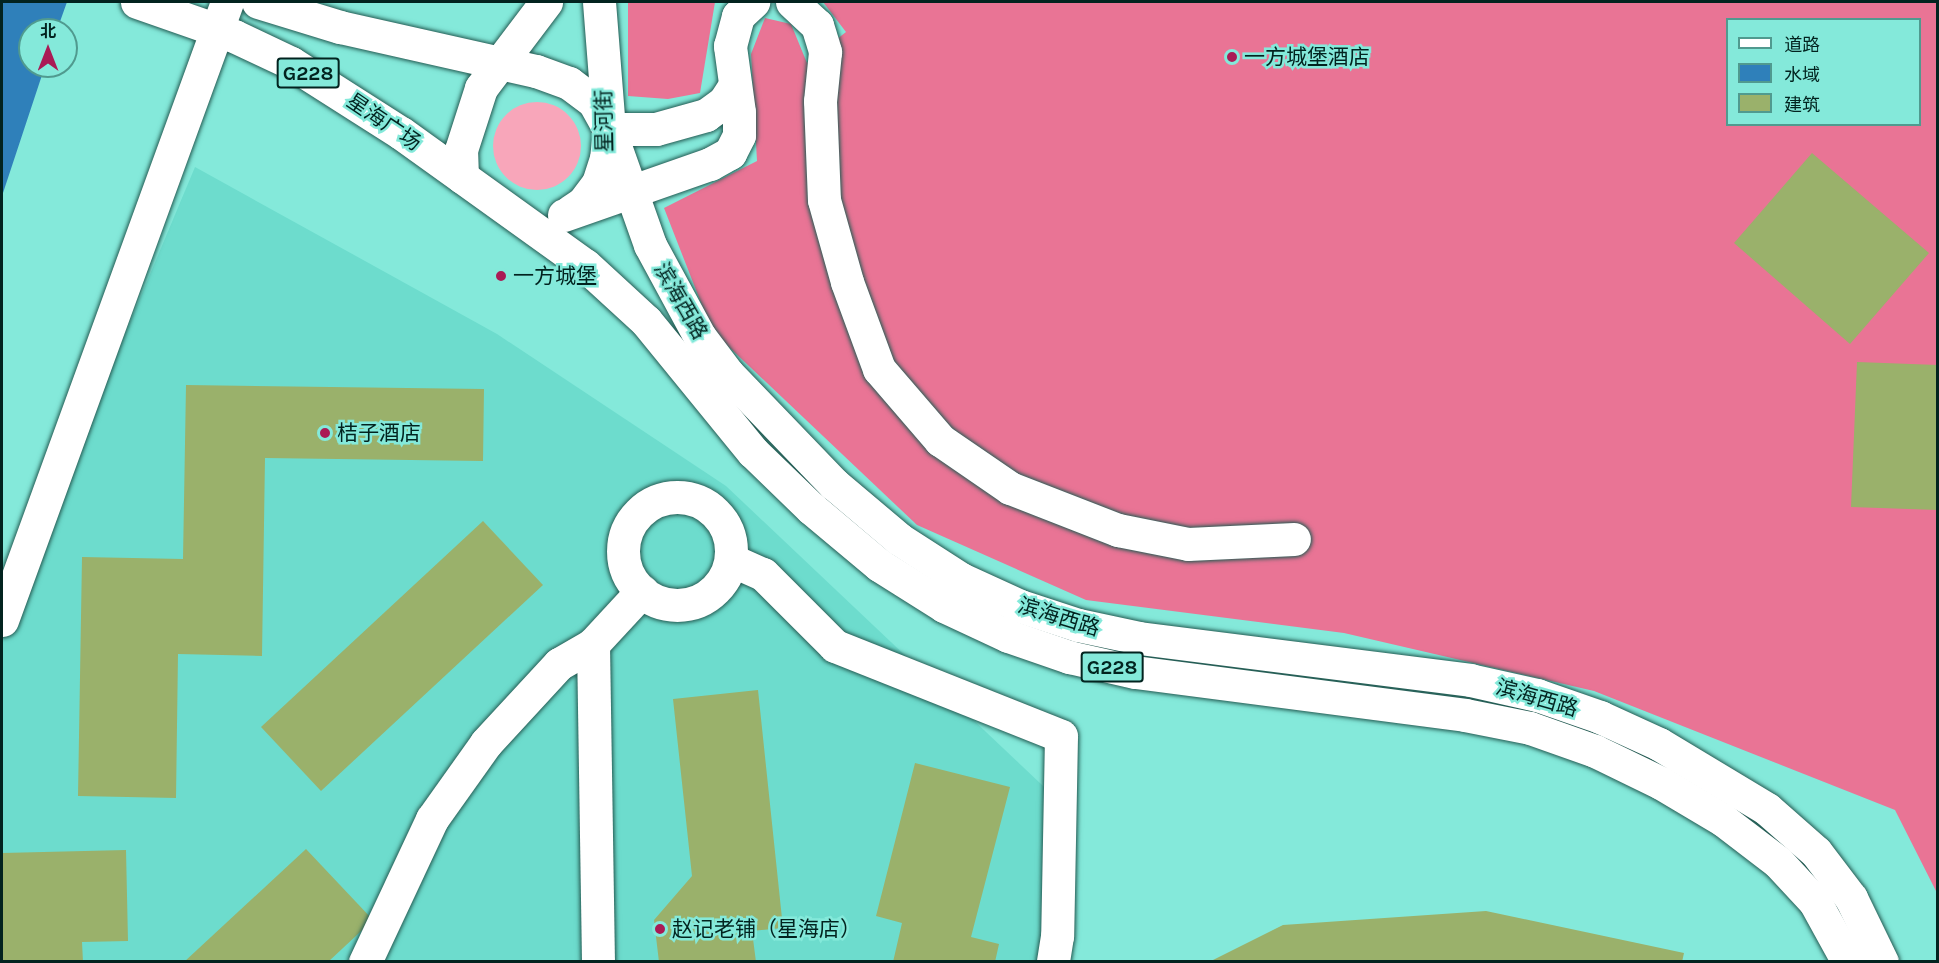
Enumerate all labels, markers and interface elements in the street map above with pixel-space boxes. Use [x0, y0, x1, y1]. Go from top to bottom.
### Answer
north arrow [18, 18, 78, 78]
legend [1726, 18, 1921, 126]
text: 北 [40, 22, 56, 41]
text: 道路 [1784, 34, 1820, 56]
place label: 一方城堡酒店 [1244, 44, 1370, 70]
marker: 一方城堡酒店 [1225, 50, 1239, 64]
road number: G228 [276, 56, 340, 90]
text: 水域 [1784, 64, 1820, 86]
street label: 星海广场 [342, 88, 426, 156]
street label: 星河街 [591, 89, 617, 153]
text: 建筑 [1784, 94, 1820, 116]
street label: 滨海西路 [649, 258, 713, 344]
place label: 一方城堡 [513, 263, 597, 289]
marker: 一方城堡 [494, 269, 508, 283]
place label: 桔子酒店 [337, 420, 421, 446]
marker: 桔子酒店 [318, 426, 332, 440]
street label: 滨海西路 [1015, 593, 1103, 641]
road number: G228 [1080, 650, 1144, 684]
street label: 滨海西路 [1493, 674, 1581, 722]
place label: 赵记老铺（星海店） [672, 916, 861, 942]
marker: 赵记老铺（星海店） [653, 922, 667, 936]

